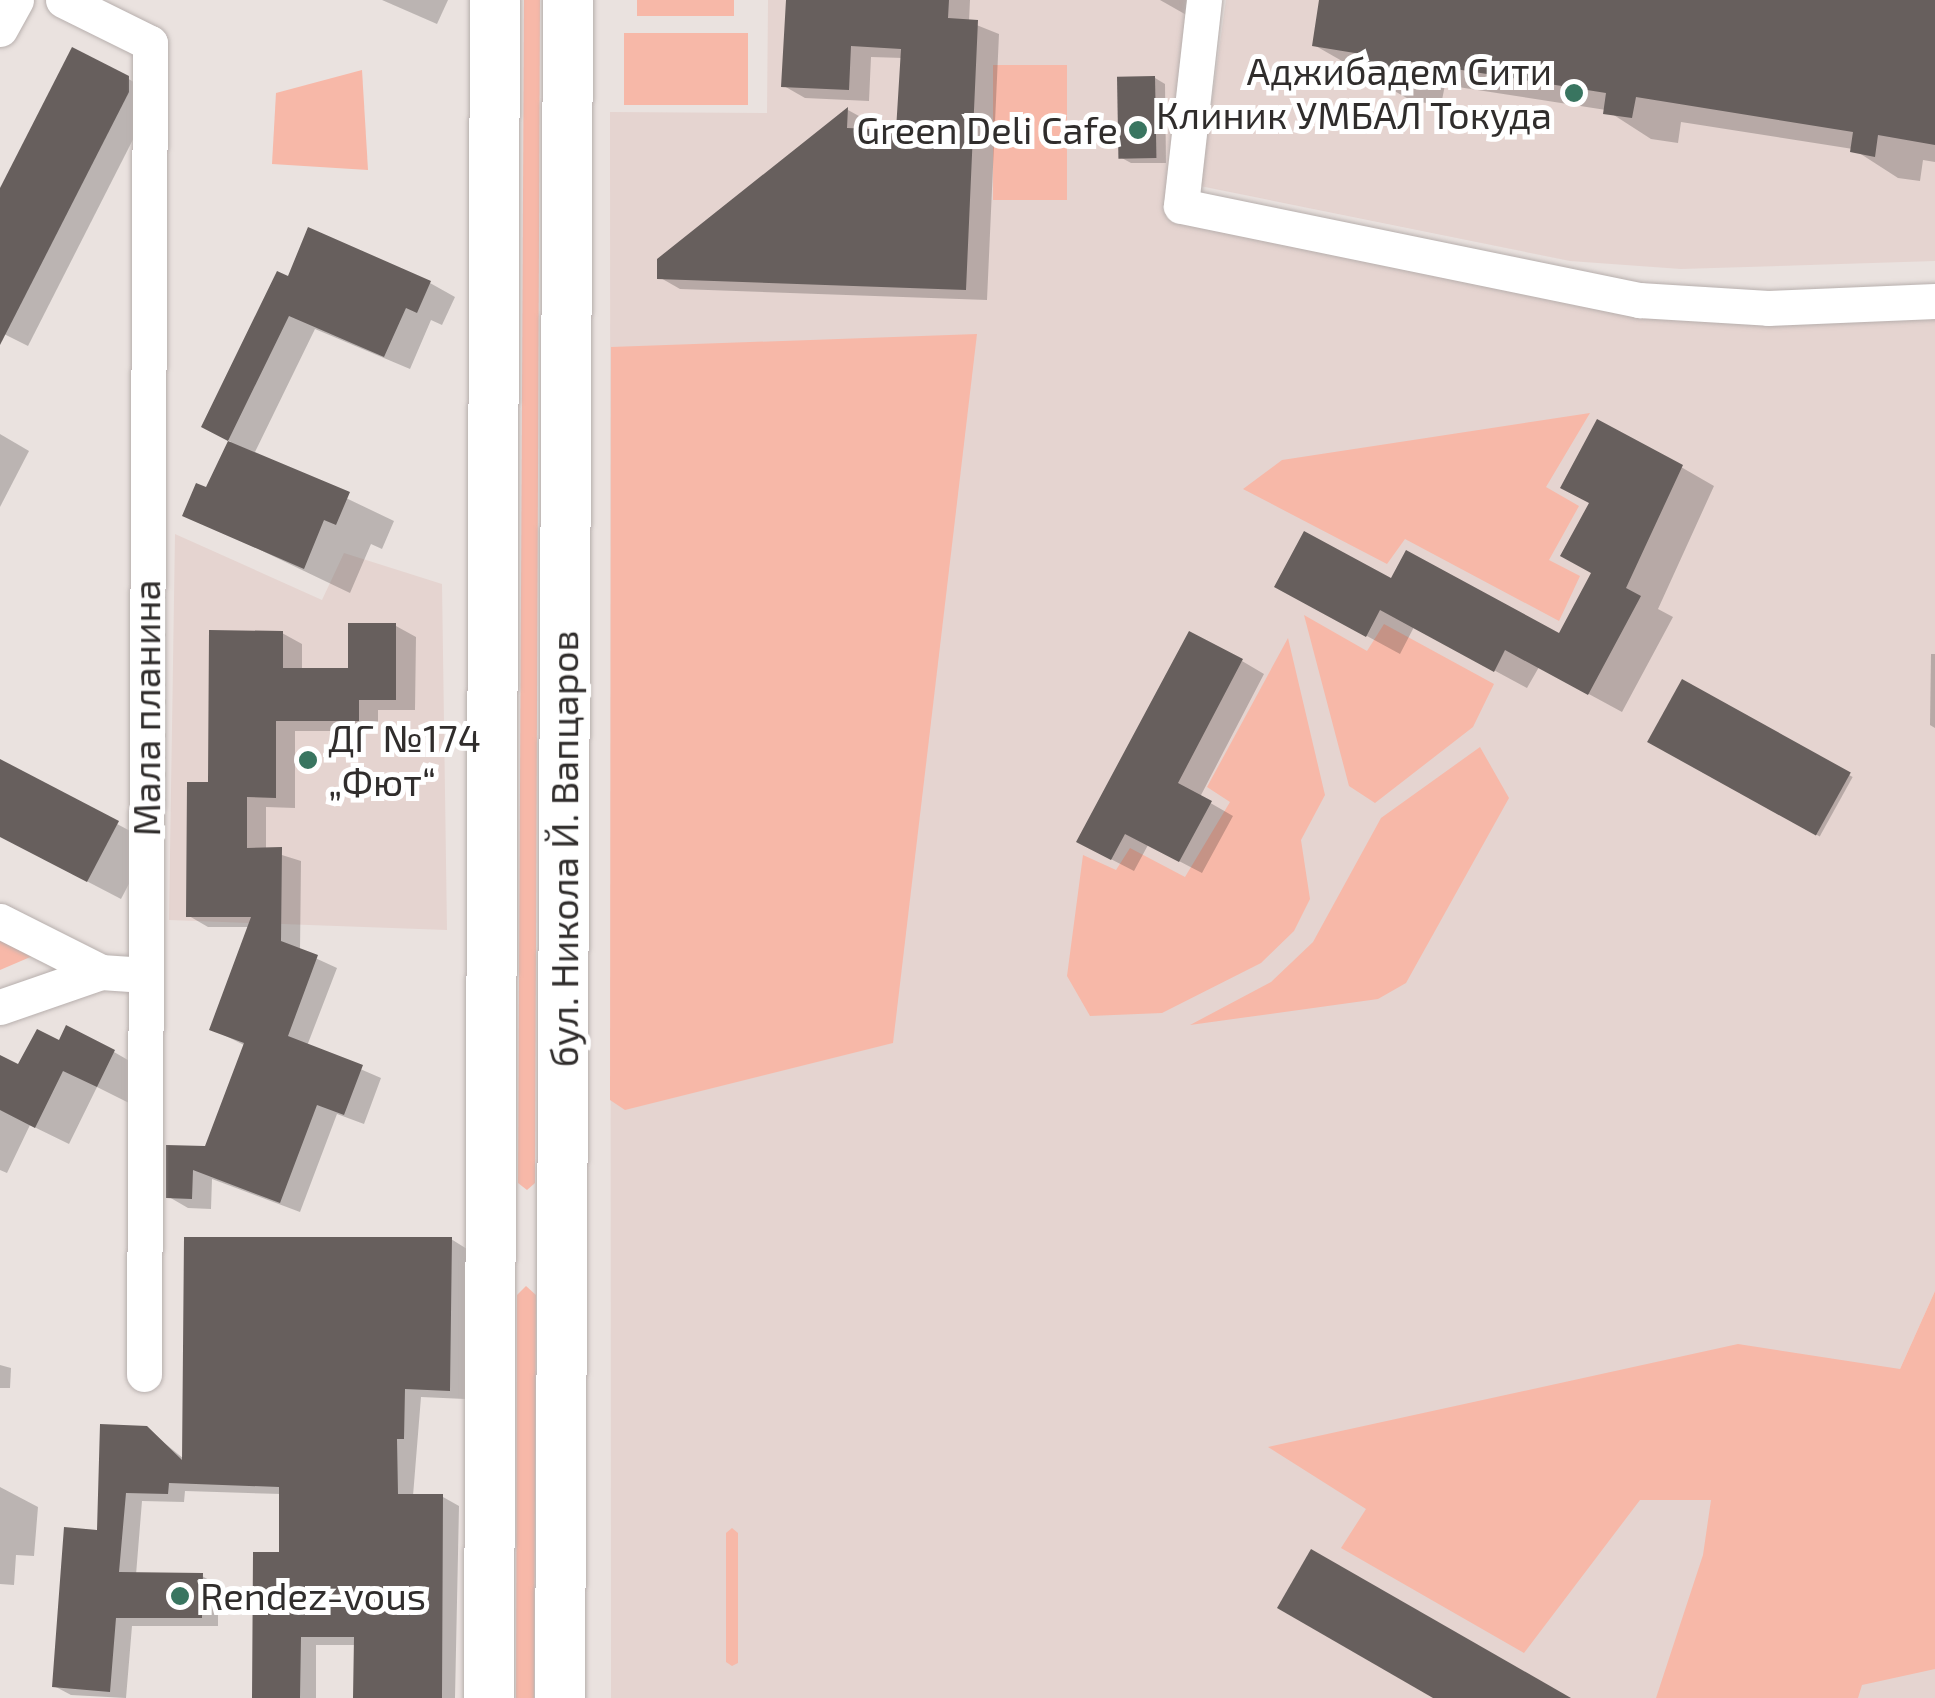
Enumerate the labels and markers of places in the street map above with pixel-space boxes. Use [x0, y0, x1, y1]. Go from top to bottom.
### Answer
place label: Аджибадем Сити Клиник УМБАЛ Токуда [1156, 48, 1552, 137]
marker: Аджибадем Сити Клиник УМБАЛ Токуда [1561, 80, 1587, 106]
place label: Green Deli Cafe [856, 107, 1118, 153]
marker: Green Deli Cafe [1127, 119, 1149, 141]
place label: ДГ №174 „Фют“ [328, 715, 481, 804]
marker: ДГ №174 „Фют“ [297, 749, 319, 771]
place label: Rendez-vous [200, 1573, 426, 1619]
marker: Rendez-vous [169, 1585, 191, 1607]

